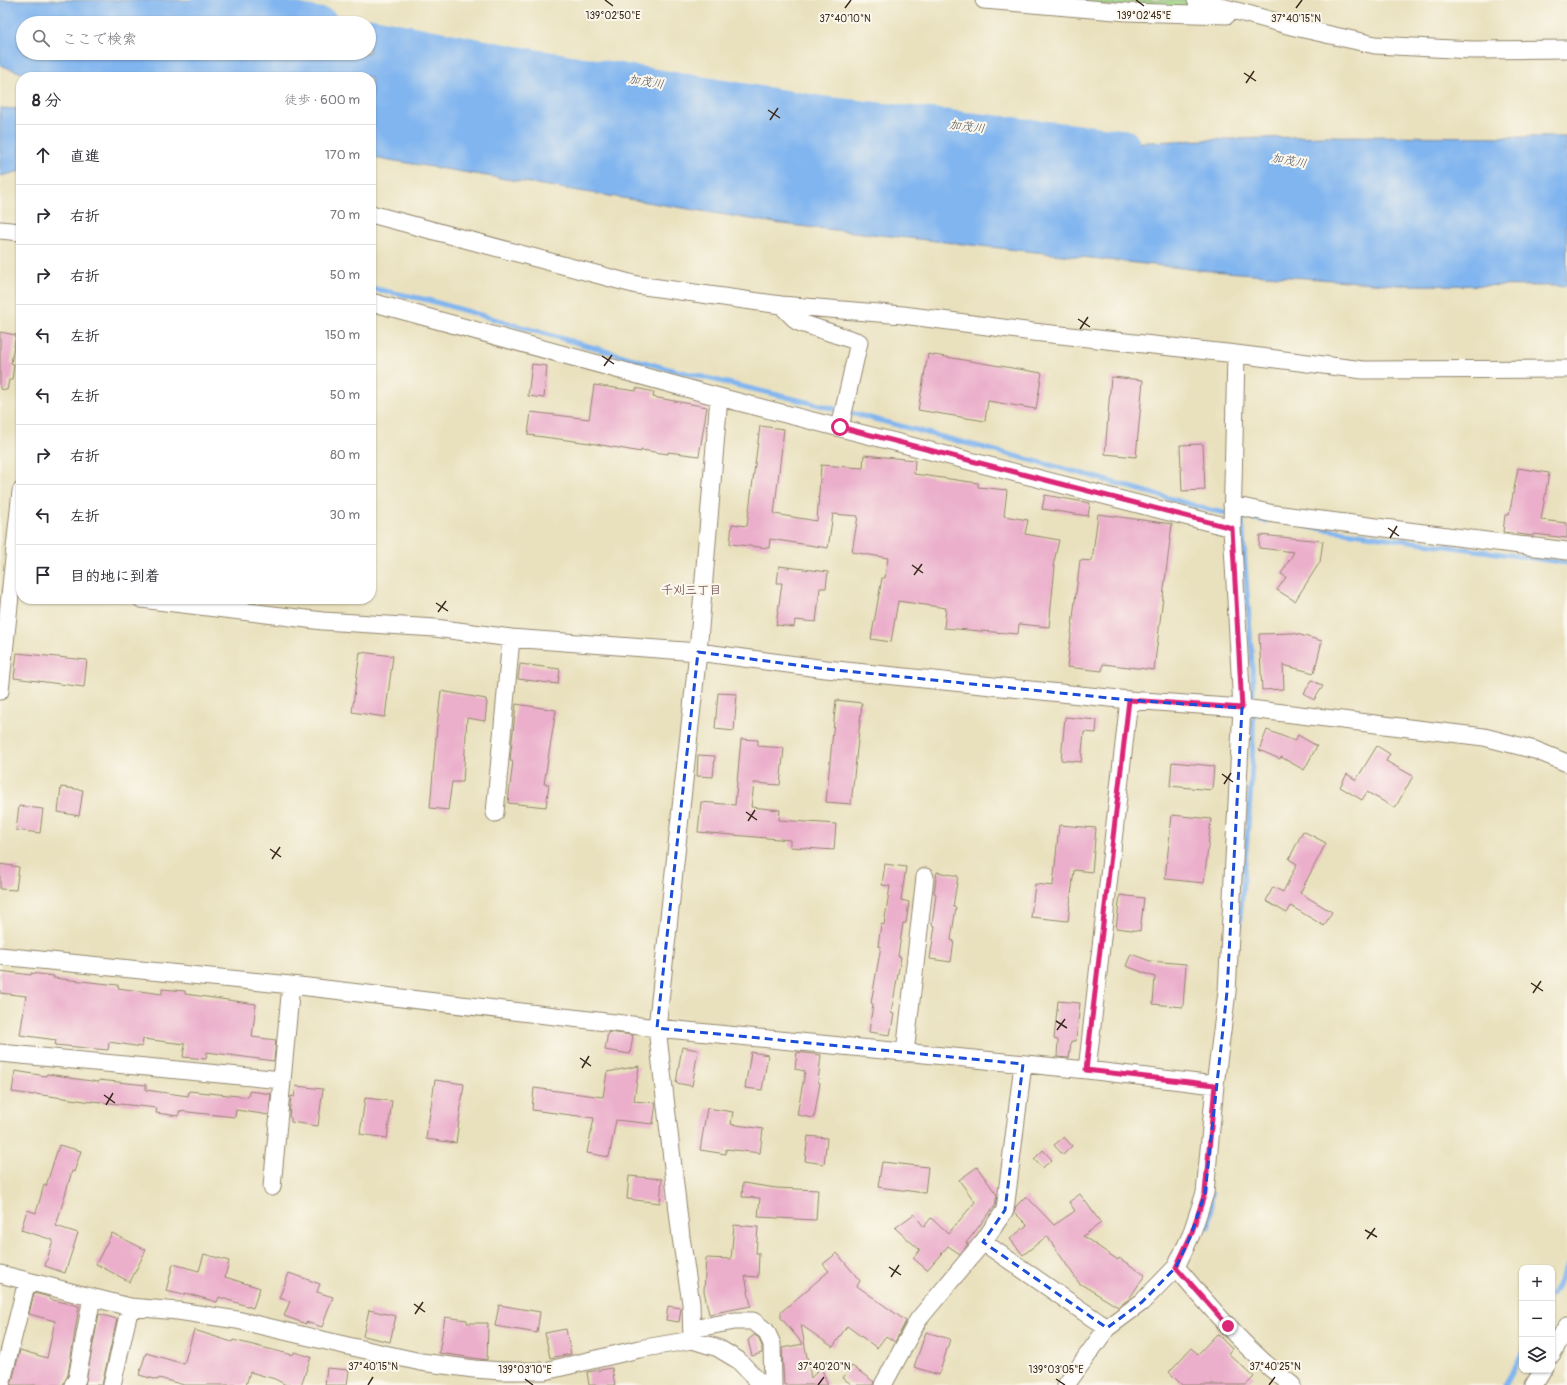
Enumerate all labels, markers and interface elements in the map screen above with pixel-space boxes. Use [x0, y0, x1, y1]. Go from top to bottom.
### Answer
text: 139°02'50"E [586, 10, 640, 22]
text: 139°02'45"E [1117, 10, 1171, 22]
text: 37°40'10"N [819, 13, 871, 25]
text: 37°40'15"N [1271, 13, 1321, 25]
search box [16, 16, 376, 60]
icon: search [30, 27, 52, 49]
text: ここで検索 [62, 30, 137, 49]
water label: 加茂川 [627, 72, 665, 92]
text: 8 分 [32, 90, 61, 111]
text: 徒歩 · 600 m [284, 92, 360, 108]
water label: 加茂川 [948, 117, 986, 137]
icon: ahead [32, 144, 54, 166]
text: 直進 [70, 147, 100, 166]
text: 170 m [325, 147, 360, 163]
water label: 加茂川 [1270, 150, 1308, 172]
icon: right [32, 204, 54, 226]
text: 右折 [70, 207, 100, 226]
text: 70 m [330, 207, 360, 223]
icon: right [32, 264, 54, 286]
text: 右折 [70, 267, 100, 286]
text: 50 m [330, 267, 360, 283]
icon: left [32, 324, 54, 346]
text: 左折 [70, 327, 100, 346]
text: 150 m [325, 327, 360, 343]
icon: left [32, 384, 54, 406]
text: 左折 [70, 387, 100, 406]
text: 50 m [330, 387, 360, 403]
route start [831, 418, 849, 436]
icon: right [32, 444, 54, 466]
text: 右折 [70, 447, 100, 466]
text: 80 m [330, 447, 360, 463]
icon: left [32, 504, 54, 526]
text: 左折 [70, 507, 100, 526]
text: 30 m [330, 507, 360, 523]
icon: arrive [32, 564, 54, 586]
text: 目的地に到着 [70, 567, 160, 586]
district label: 千刈三丁目 [661, 583, 721, 598]
map controls [1519, 1265, 1555, 1373]
button: + [1519, 1265, 1555, 1301]
button: − [1519, 1301, 1555, 1337]
route end [1219, 1317, 1237, 1335]
button: layers [1519, 1337, 1555, 1373]
text: 37°40'15"N [348, 1361, 398, 1373]
text: 37°40'20"N [797, 1361, 851, 1373]
text: 37°40'25"N [1249, 1361, 1301, 1373]
text: 139°03'10"E [498, 1364, 552, 1376]
text: 139°03'05"E [1029, 1364, 1083, 1376]

